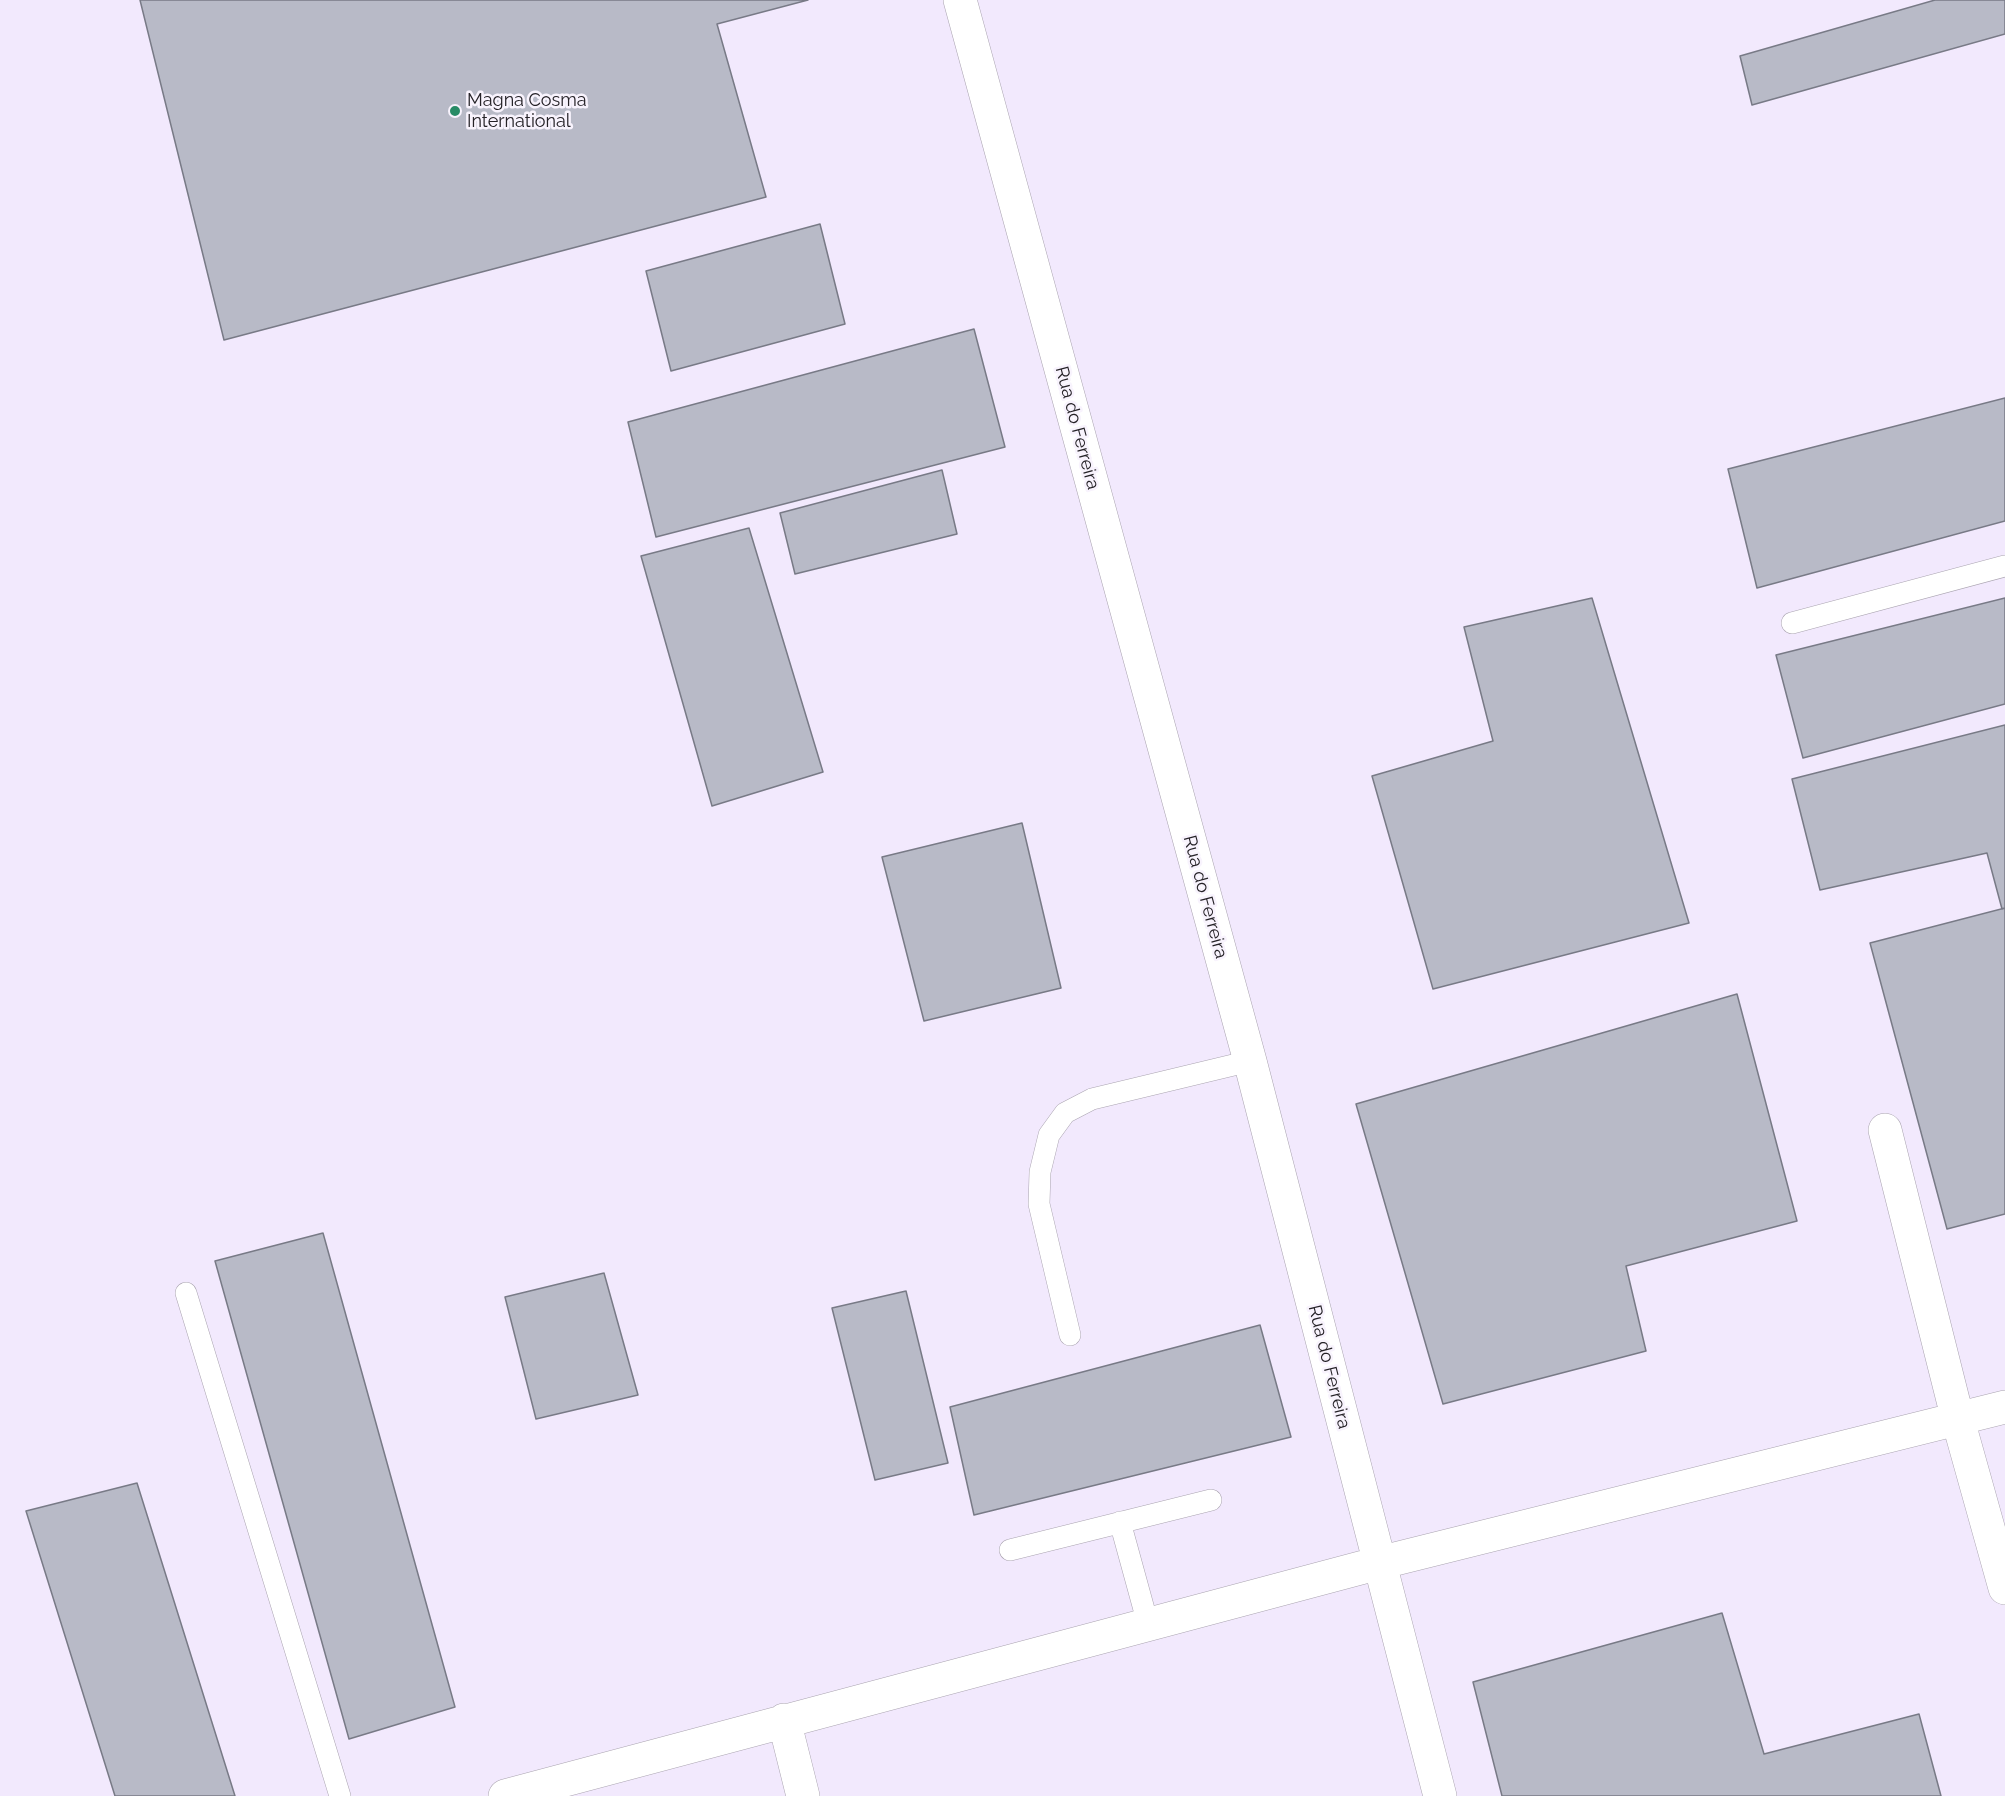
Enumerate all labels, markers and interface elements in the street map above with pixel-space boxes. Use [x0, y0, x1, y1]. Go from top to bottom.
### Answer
place label: Magna Cosma International [467, 90, 587, 132]
marker: Magna Cosma International [448, 104, 462, 118]
street label: Rua do Ferreira [1050, 364, 1104, 492]
street label: Rua do Ferreira [1178, 833, 1232, 961]
street label: Rua do Ferreira [1303, 1303, 1355, 1431]

